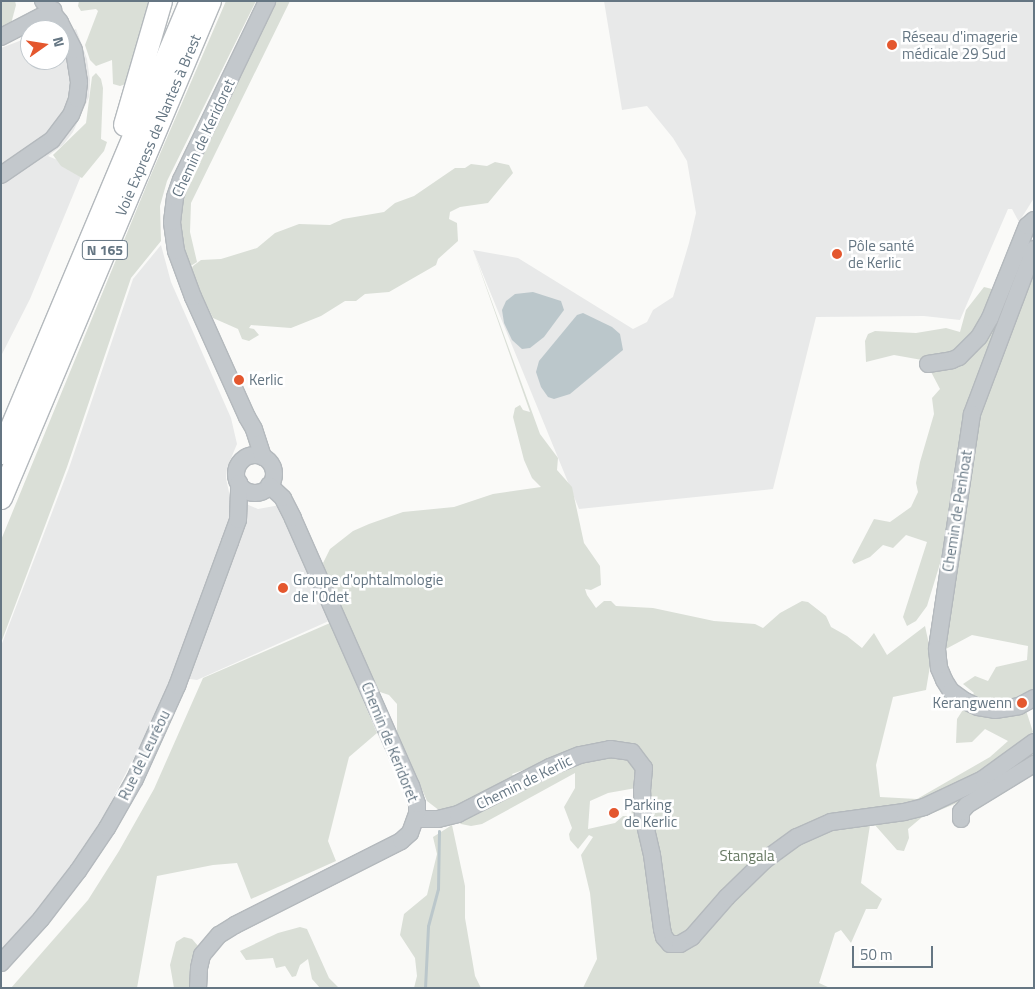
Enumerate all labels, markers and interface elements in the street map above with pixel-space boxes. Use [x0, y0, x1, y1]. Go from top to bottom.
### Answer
north arrow [20, 20, 70, 70]
place label: Réseau d'imagerie médicale 29 Sud [902, 27, 1018, 62]
street label: Voie Express de Nantes à Brest [111, 31, 205, 219]
text: N [48, 35, 70, 49]
marker: Réseau d'imagerie médicale 29 Sud [886, 39, 898, 51]
street label: Chemin de Keridoret [168, 76, 238, 200]
place label: Pôle santé de Kerlic [848, 236, 914, 271]
road number: N 165 [81, 238, 129, 262]
marker: Pôle santé de Kerlic [830, 247, 844, 261]
place label: Kerlic [249, 371, 283, 389]
marker: Kerlic [233, 374, 245, 386]
street label: Chemin de Penhoat [938, 449, 976, 573]
place label: Groupe d'ophtalmologie de l'Odet [293, 570, 443, 605]
marker: Groupe d'ophtalmologie de l'Odet [277, 582, 289, 594]
street label: Chemin de Keridoret [358, 679, 422, 805]
place label: Kerangwenn [933, 694, 1012, 712]
marker: Kerangwenn [1016, 697, 1028, 709]
street label: Rue de Leuréou [114, 707, 174, 803]
street label: Chemin de Kerlic [473, 751, 575, 813]
place label: Parking de Kerlic [624, 795, 677, 830]
marker: Parking de Kerlic [608, 807, 620, 819]
park label: Stangala [719, 847, 775, 865]
scale bar [855, 936, 936, 968]
text: 50 m [860, 943, 893, 966]

